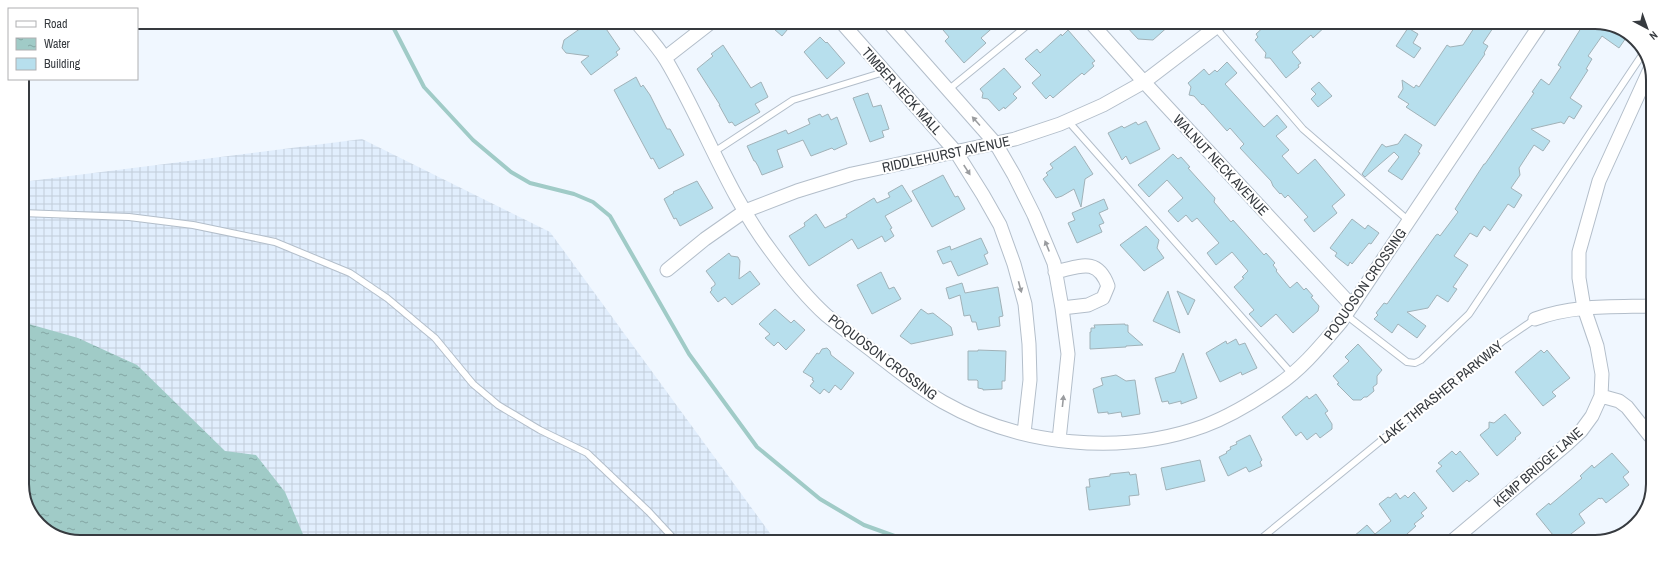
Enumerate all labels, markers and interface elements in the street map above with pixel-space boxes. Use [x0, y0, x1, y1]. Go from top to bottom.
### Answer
legend [8, 8, 138, 80]
north arrow [1627, 8, 1667, 48]
text: Road [44, 16, 68, 32]
text: N [1647, 28, 1661, 43]
text: Water [44, 36, 71, 52]
street label: TIMBER NECK MALL [858, 43, 946, 139]
text: Building [44, 56, 81, 72]
street label: WALNUT NECK AVENUE [1169, 111, 1273, 219]
one-way arrow [971, 116, 981, 126]
street label: RIDDLEHURST AVENUE [880, 132, 1012, 176]
one-way arrow [963, 165, 971, 175]
street label: POQUOSON CROSSING [1320, 225, 1410, 343]
one-way arrow [1043, 239, 1049, 251]
one-way arrow [1018, 281, 1024, 294]
street label: POQUOSON CROSSING [825, 310, 941, 404]
street label: LAKE THRASHER PARKWAY [1375, 336, 1507, 447]
one-way arrow [1060, 395, 1067, 407]
street label: KEMP BRIDGE LANE [1490, 423, 1586, 511]

